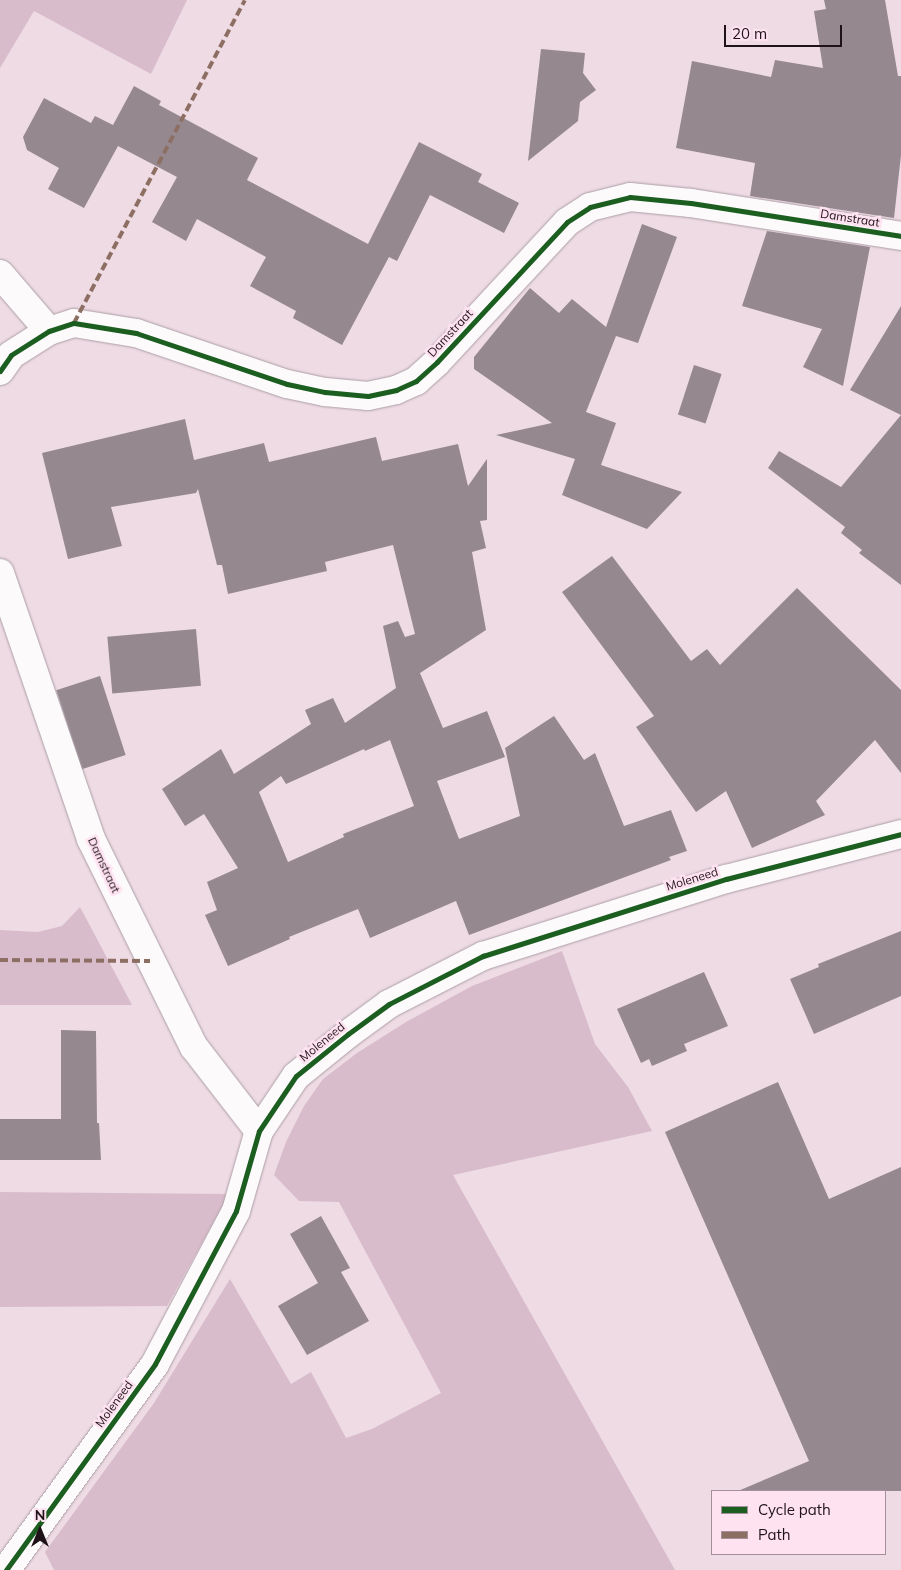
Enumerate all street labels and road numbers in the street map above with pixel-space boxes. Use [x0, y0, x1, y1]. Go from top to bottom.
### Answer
street label: Damstraat [819, 206, 881, 230]
street label: Damstraat [424, 306, 476, 360]
street label: Damstraat [85, 835, 123, 895]
street label: Moleneed [664, 864, 720, 894]
street label: Moleneed [297, 1019, 347, 1065]
street label: Moleneed [92, 1378, 136, 1430]

